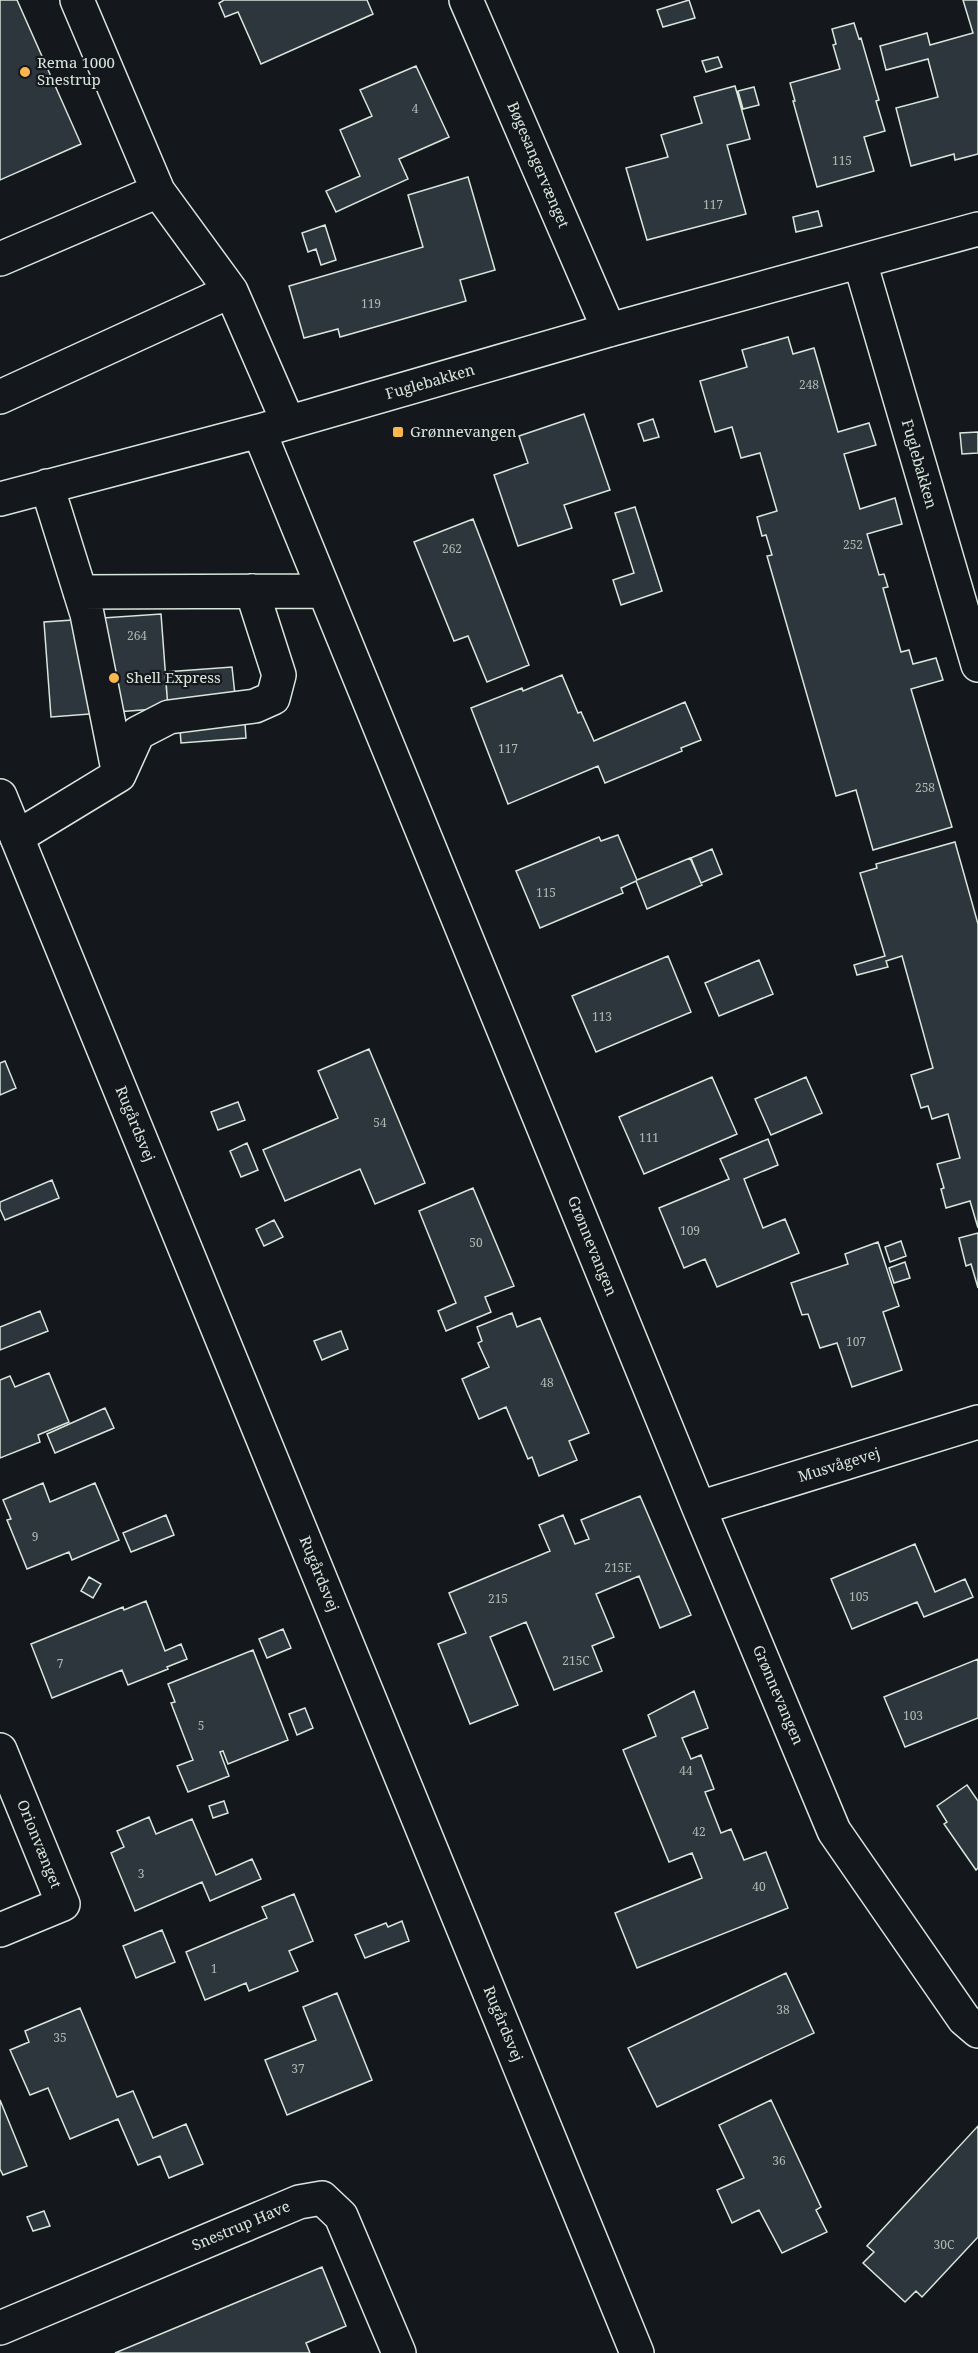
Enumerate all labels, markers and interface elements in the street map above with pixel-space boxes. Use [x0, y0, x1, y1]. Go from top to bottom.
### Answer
place label: Rema 1000 Snestrup [37, 52, 115, 89]
marker: Rema 1000 Snestrup [18, 65, 32, 79]
street label: Bøgesangervænget [503, 99, 574, 231]
house number: 4 [412, 100, 419, 117]
house number: 115 [832, 152, 852, 169]
house number: 117 [703, 196, 723, 213]
house number: 119 [361, 295, 381, 312]
street label: Fuglebakken [383, 359, 477, 403]
house number: 248 [799, 376, 819, 393]
street label: Fuglebakken [898, 417, 942, 511]
place label: Grønnevangen [410, 421, 517, 441]
marker: Grønnevangen [391, 425, 405, 439]
house number: 252 [843, 536, 863, 553]
house number: 262 [442, 540, 462, 557]
house number: 264 [127, 627, 147, 644]
place label: Shell Express [126, 667, 221, 687]
marker: Shell Express [107, 671, 121, 685]
house number: 117 [498, 740, 518, 757]
house number: 258 [915, 779, 935, 796]
house number: 115 [536, 884, 556, 901]
house number: 113 [592, 1008, 612, 1025]
street label: Rugårdsvej [112, 1083, 160, 1165]
house number: 54 [373, 1114, 387, 1131]
house number: 111 [639, 1129, 659, 1146]
street label: Grønnevangen [564, 1193, 622, 1299]
house number: 109 [680, 1222, 700, 1239]
house number: 50 [469, 1234, 483, 1251]
house number: 107 [846, 1333, 866, 1350]
house number: 48 [540, 1374, 554, 1391]
street label: Musvågevej [795, 1442, 882, 1486]
house number: 9 [32, 1528, 38, 1545]
street label: Rugårdsvej [296, 1533, 344, 1615]
house number: 215E [604, 1559, 632, 1576]
house number: 105 [849, 1588, 869, 1605]
house number: 215 [488, 1590, 508, 1607]
street label: Grønnevangen [749, 1642, 809, 1748]
house number: 215C [562, 1652, 590, 1669]
house number: 7 [57, 1655, 64, 1672]
house number: 103 [903, 1707, 923, 1724]
house number: 5 [198, 1717, 204, 1734]
house number: 44 [679, 1762, 693, 1779]
street label: Orionvænget [13, 1796, 67, 1891]
house number: 42 [692, 1823, 706, 1840]
house number: 3 [138, 1865, 145, 1882]
house number: 40 [752, 1878, 766, 1895]
house number: 1 [211, 1960, 217, 1977]
street label: Rugårdsvej [480, 1983, 528, 2065]
house number: 38 [776, 2001, 790, 2018]
house number: 35 [53, 2029, 67, 2046]
house number: 37 [291, 2060, 305, 2077]
house number: 36 [772, 2152, 786, 2169]
street label: Snestrup Have [189, 2195, 293, 2255]
house number: 30C [934, 2236, 954, 2253]

